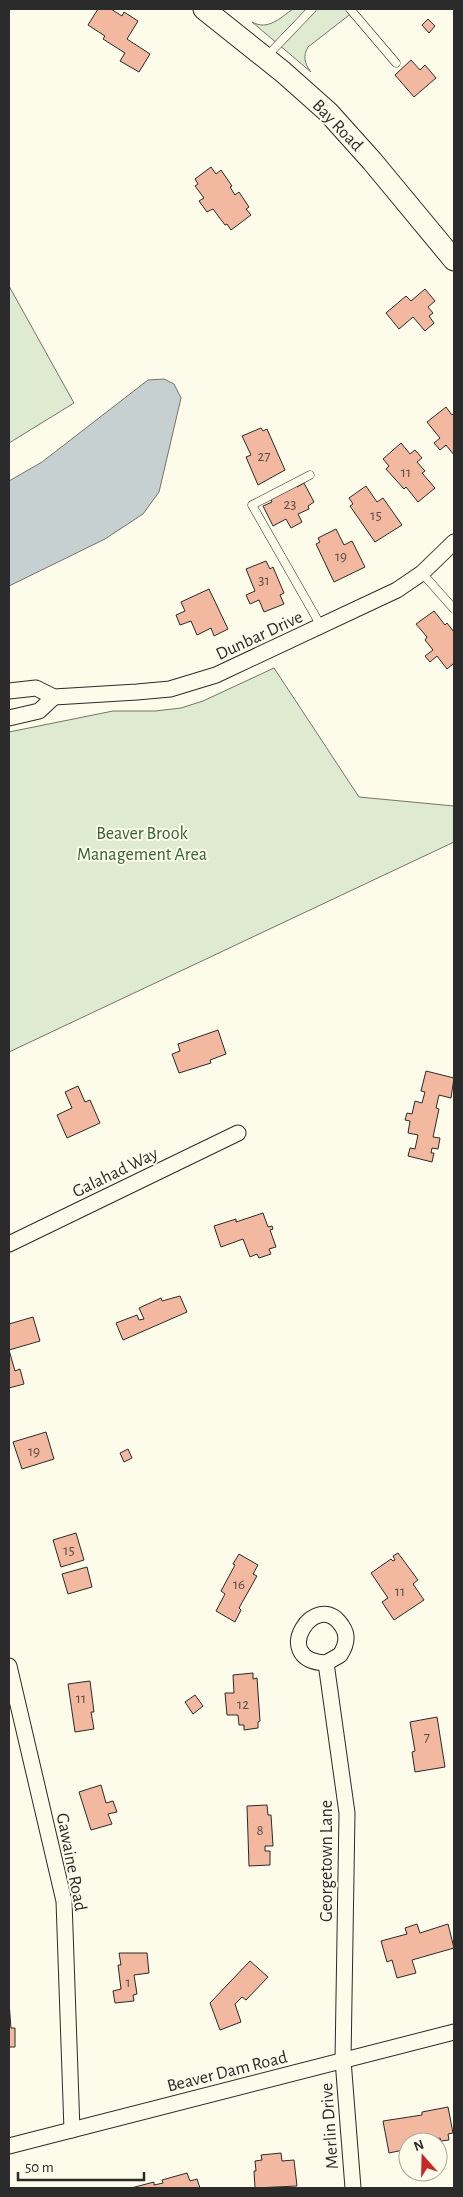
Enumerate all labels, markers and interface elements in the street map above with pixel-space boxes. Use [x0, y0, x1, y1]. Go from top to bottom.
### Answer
street label: Bay Road [309, 96, 366, 155]
house number: 27 [257, 449, 271, 464]
house number: 11 [401, 465, 411, 480]
house number: 23 [283, 497, 297, 512]
house number: 15 [370, 508, 382, 523]
house number: 19 [335, 549, 347, 564]
house number: 31 [258, 573, 270, 588]
street label: Dunbar Drive [213, 608, 306, 664]
park label: Beaver Brook Management Area [77, 825, 207, 864]
street label: Galahad Way [70, 1144, 161, 1201]
house number: 19 [28, 1444, 40, 1459]
house number: 15 [63, 1543, 75, 1558]
house number: 16 [233, 1577, 245, 1592]
house number: 11 [395, 1584, 405, 1599]
house number: 11 [76, 1691, 86, 1706]
house number: 12 [237, 1697, 249, 1712]
house number: 7 [424, 1730, 430, 1745]
street label: Georgetown Lane [318, 1800, 336, 1922]
street label: Gawaine Road [53, 1812, 89, 1913]
house number: 8 [256, 1823, 264, 1838]
house number: 1 [125, 1975, 131, 1990]
street label: Beaver Dam Road [165, 2048, 289, 2096]
street label: Merlin Drive [318, 2082, 342, 2170]
north arrow [398, 2132, 448, 2182]
text: N [412, 2137, 426, 2154]
scale bar [18, 2150, 144, 2182]
text: 50 m [25, 2160, 54, 2175]

